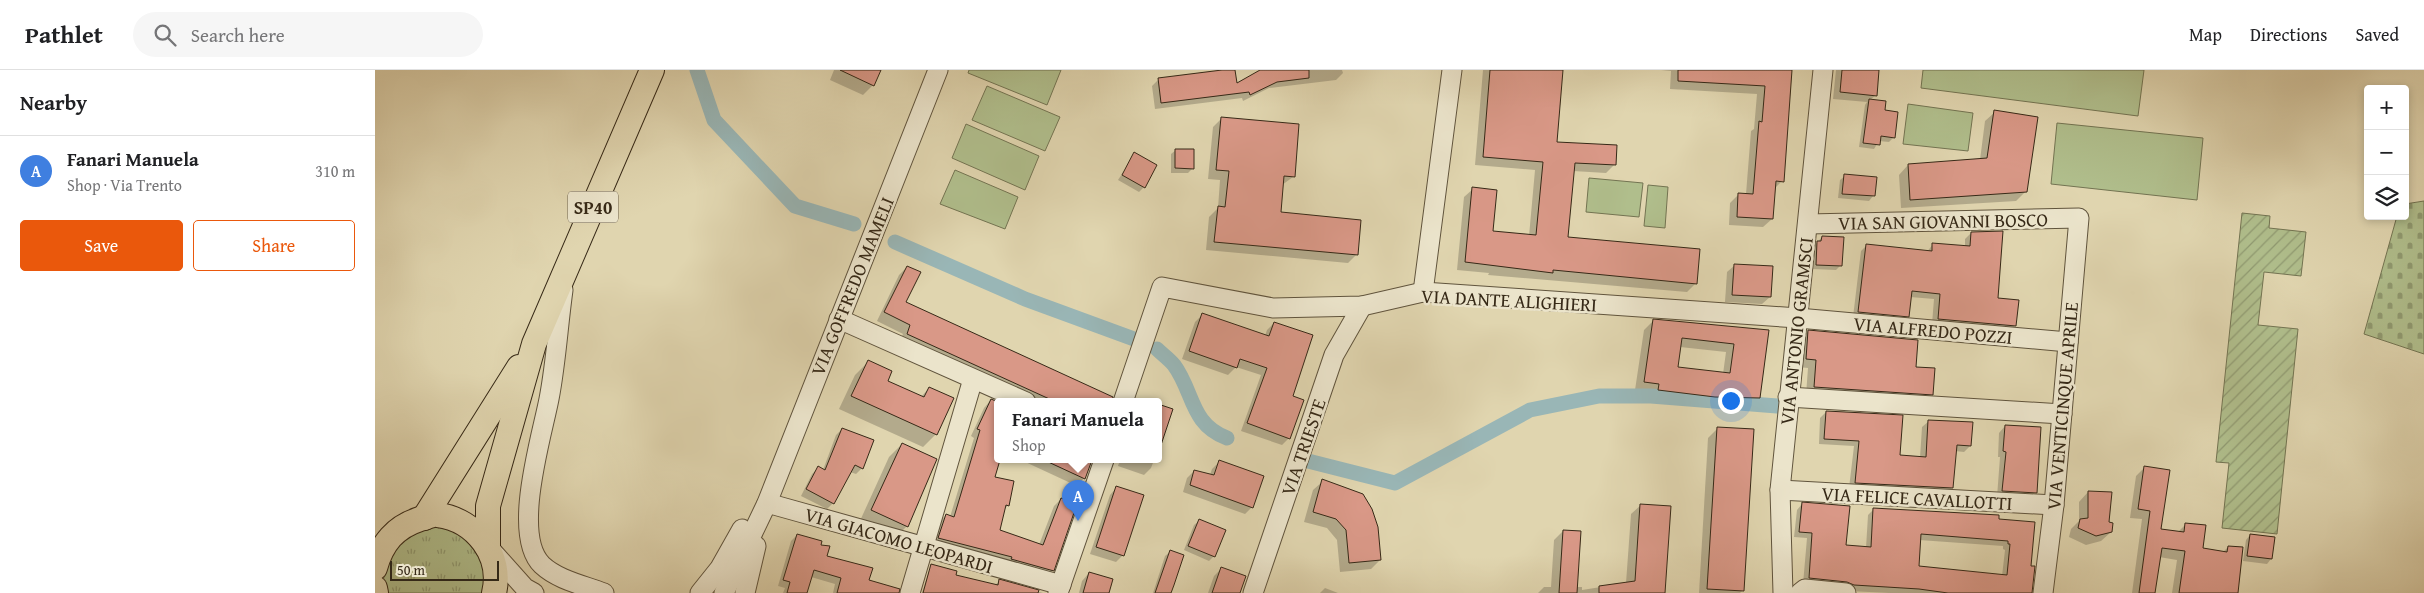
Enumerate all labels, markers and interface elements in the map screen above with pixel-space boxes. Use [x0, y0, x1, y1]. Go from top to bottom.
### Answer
search box [133, 12, 483, 57]
text: Pathlet [25, 17, 103, 52]
icon: search [151, 21, 179, 49]
text: Search here [191, 21, 285, 49]
text: Map [2189, 21, 2222, 48]
text: Directions [2250, 21, 2327, 48]
text: Saved [2355, 21, 2399, 48]
map controls [2364, 85, 2409, 220]
button: + [2364, 85, 2409, 130]
text: Nearby [20, 87, 87, 118]
button: − [2364, 130, 2409, 175]
text: Fanari Manuela [67, 145, 199, 173]
text: A [31, 159, 41, 183]
text: 310 m [315, 159, 355, 183]
text: Shop · Via Trento [67, 173, 182, 197]
button: layers [2364, 175, 2409, 220]
road number: SP40 [568, 191, 618, 222]
street label: VIA GOFFREDO MAMELI [803, 192, 901, 380]
street label: VIA SAN GIOVANNI BOSCO [1838, 205, 2048, 237]
button: Save [20, 220, 183, 271]
button: Share [193, 220, 355, 271]
street label: VIA ANTONIO GRAMSCI [1772, 236, 1820, 426]
street label: VIA DANTE ALIGHIERI [1420, 281, 1598, 319]
street label: VIA VENTICINQUE APRILE [2039, 300, 2085, 511]
street label: VIA ALFREDO POZZI [1852, 309, 2014, 351]
your location [1718, 388, 1744, 414]
street label: VIA TRIESTE [1273, 395, 1333, 499]
popup [994, 398, 1162, 463]
text: Fanari Manuela [1012, 405, 1144, 433]
text: Shop [1012, 433, 1046, 457]
street label: VIA FELICE CAVALLOTTI [1821, 479, 2013, 517]
pin: A [1062, 480, 1094, 521]
street label: VIA GIACOMO LEOPARDI [802, 500, 997, 580]
scale bar [390, 558, 499, 581]
text: 50 m [397, 560, 425, 580]

